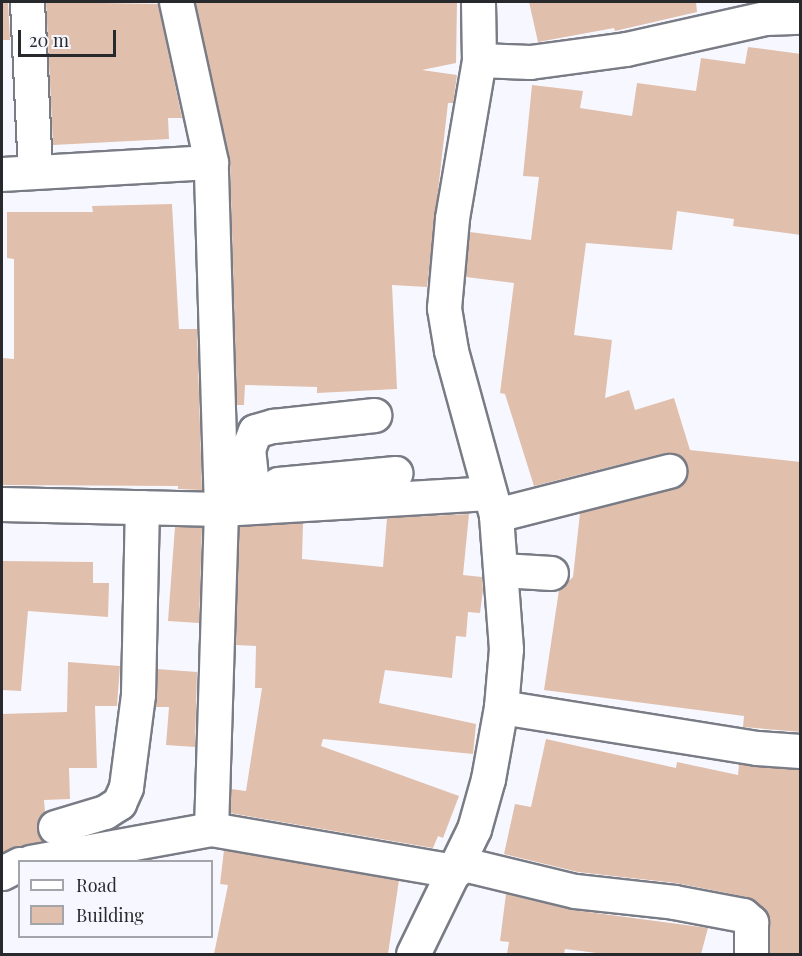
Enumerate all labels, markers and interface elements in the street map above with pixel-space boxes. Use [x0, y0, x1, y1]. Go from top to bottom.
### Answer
scale bar [21, 18, 118, 56]
text: 20 m [29, 28, 69, 52]
legend [18, 860, 213, 938]
text: Road [76, 873, 117, 897]
text: Building [76, 903, 144, 927]

